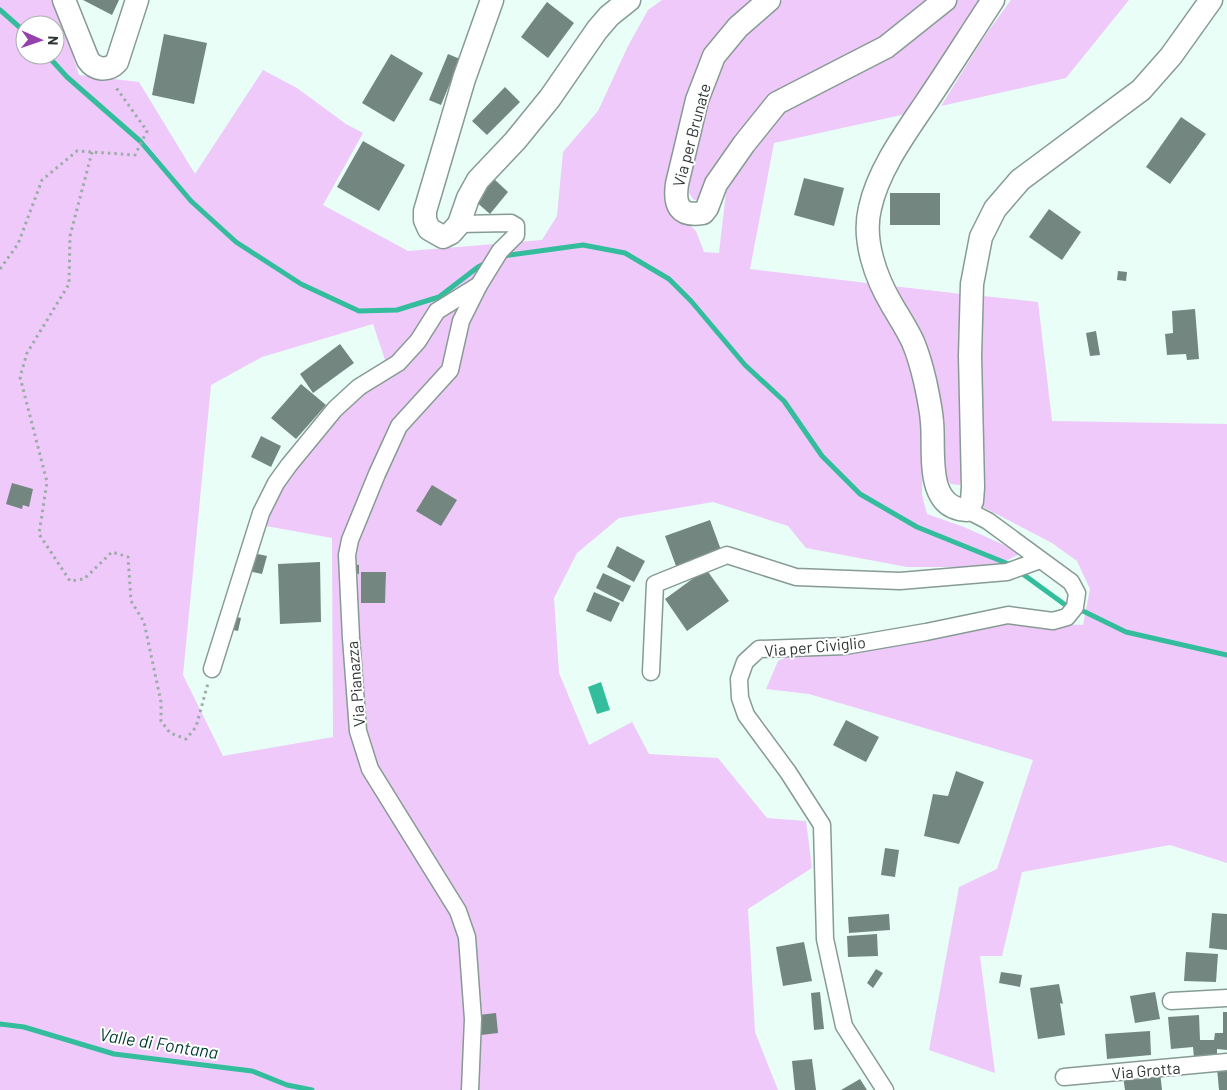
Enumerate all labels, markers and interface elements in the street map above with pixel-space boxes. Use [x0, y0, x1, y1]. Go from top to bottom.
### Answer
north arrow [15, 15, 65, 65]
text: N [45, 36, 62, 45]
street label: Via per Brunate [668, 81, 714, 189]
street label: Via per Civiglio [764, 632, 866, 660]
street label: Via Pianazza [342, 640, 368, 728]
water label: Valle di Fontana [98, 1023, 220, 1063]
street label: Via Grotta [1111, 1058, 1181, 1082]

